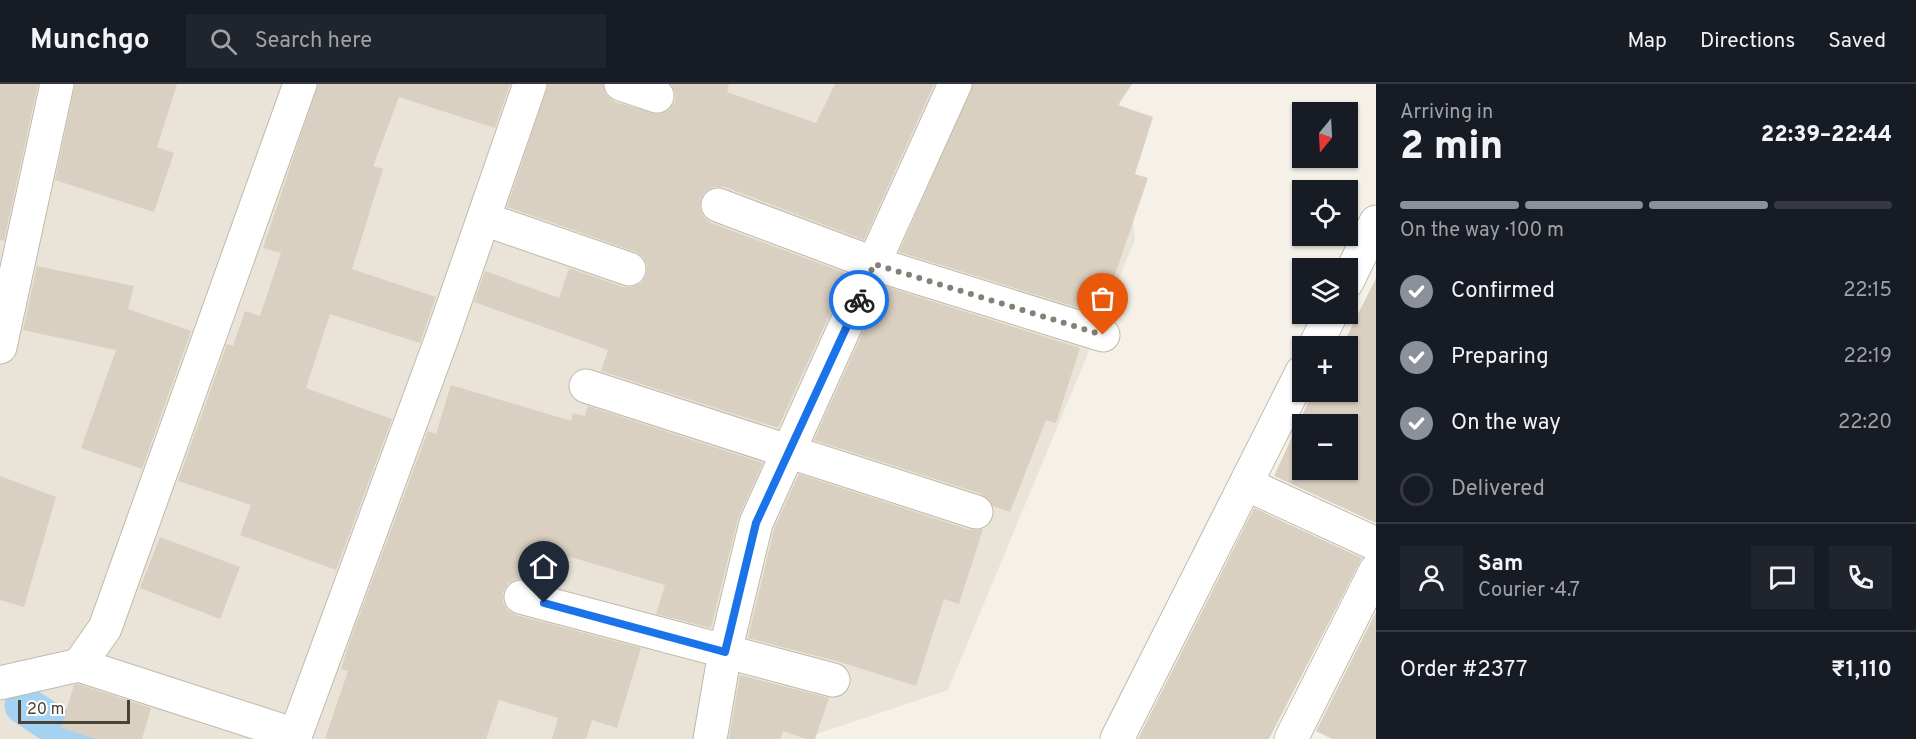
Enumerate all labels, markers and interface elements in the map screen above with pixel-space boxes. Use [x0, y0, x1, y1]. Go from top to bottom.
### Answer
search box [186, 14, 606, 68]
text: Munchgo [30, 23, 150, 59]
icon: search [207, 25, 240, 58]
text: Search here [255, 28, 372, 55]
text: Map [1627, 28, 1667, 55]
text: Directions [1700, 28, 1795, 55]
text: Saved [1828, 28, 1886, 55]
text: Arriving in [1400, 100, 1493, 126]
north arrow [1292, 102, 1358, 168]
map controls [1292, 102, 1358, 480]
text: 22:39–22:44 [1761, 122, 1892, 149]
text: 2 min [1400, 124, 1503, 173]
button: locate [1292, 180, 1358, 246]
text: On the way · 100 m [1400, 218, 1564, 244]
button: layers [1292, 258, 1358, 324]
courier [829, 270, 889, 330]
pin [1077, 273, 1128, 335]
icon: check [1400, 275, 1433, 308]
text: Confirmed [1451, 278, 1555, 305]
text: 22:15 [1843, 278, 1892, 304]
icon: bag [1086, 282, 1119, 315]
icon: bike [843, 284, 876, 317]
button: + [1292, 336, 1358, 402]
icon: check [1400, 341, 1433, 374]
text: Preparing [1451, 344, 1549, 371]
text: 22:19 [1844, 344, 1892, 370]
icon: check [1400, 407, 1433, 440]
text: On the way [1451, 410, 1561, 437]
text: 22:20 [1838, 410, 1892, 436]
button: − [1292, 414, 1358, 480]
text: Delivered [1451, 476, 1545, 503]
pin [518, 541, 569, 603]
button: person [1400, 546, 1463, 609]
button: chat [1751, 546, 1814, 609]
button: phone [1829, 546, 1892, 609]
icon: home [527, 550, 560, 583]
text: Sam [1478, 551, 1523, 578]
text: Courier · 4.7 [1478, 578, 1580, 604]
text: Order #2377 [1400, 657, 1528, 684]
text: ₹1,110 [1831, 657, 1892, 684]
scale bar [18, 697, 130, 724]
text: 20 m [27, 700, 64, 720]

